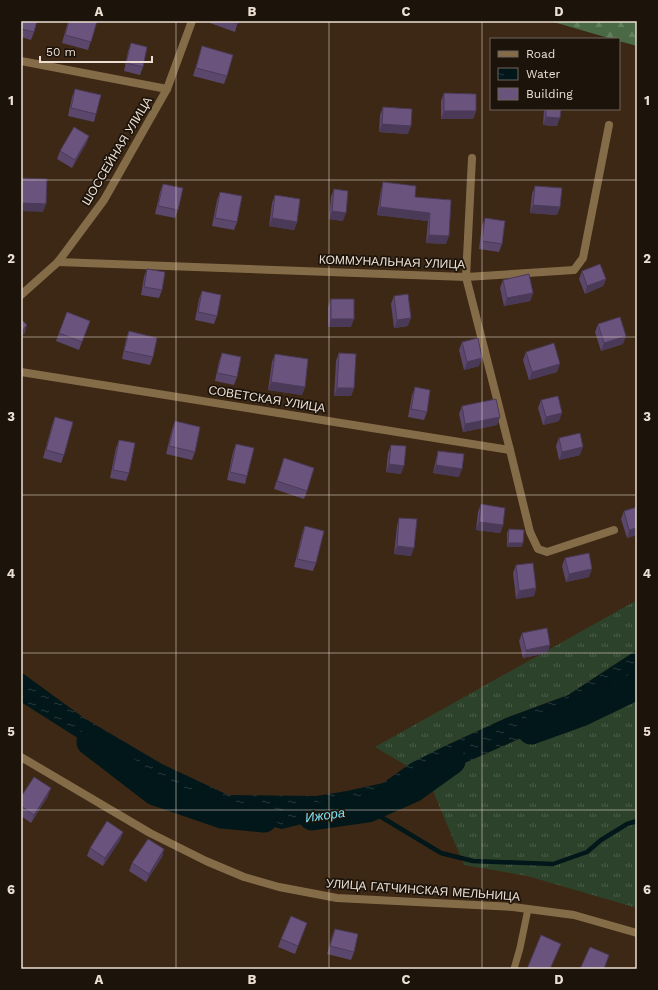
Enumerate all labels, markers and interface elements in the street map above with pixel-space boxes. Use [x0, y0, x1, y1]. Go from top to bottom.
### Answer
text: A [95, 4, 104, 19]
text: B [248, 4, 257, 19]
text: C [402, 4, 411, 19]
text: D [554, 4, 564, 19]
scale bar [40, 38, 152, 64]
legend [490, 38, 620, 110]
text: 50 m [46, 45, 76, 59]
text: Road [526, 47, 555, 61]
text: Water [526, 67, 561, 81]
text: Building [526, 87, 573, 101]
text: 1 [8, 93, 14, 108]
text: 1 [644, 93, 650, 108]
street label: ШОССЕЙНАЯ УЛИЦА [78, 94, 155, 208]
text: 2 [7, 251, 15, 266]
text: 2 [643, 251, 651, 266]
street label: КОММУНАЛЬНАЯ УЛИЦА [319, 252, 465, 272]
street label: СОВЕТСКАЯ УЛИЦА [208, 383, 326, 415]
text: 3 [7, 409, 15, 424]
text: 3 [643, 409, 651, 424]
text: 4 [7, 566, 16, 581]
text: 4 [643, 566, 652, 581]
text: 5 [7, 724, 15, 739]
text: 5 [643, 724, 651, 739]
water label: Ижора [304, 805, 346, 825]
street label: УЛИЦА ГАТЧИНСКАЯ МЕЛЬНИЦА [326, 876, 520, 904]
text: 6 [7, 882, 15, 897]
text: 6 [643, 882, 651, 897]
text: A [95, 972, 104, 987]
text: B [248, 972, 257, 987]
text: C [402, 972, 411, 987]
text: D [554, 972, 564, 987]

